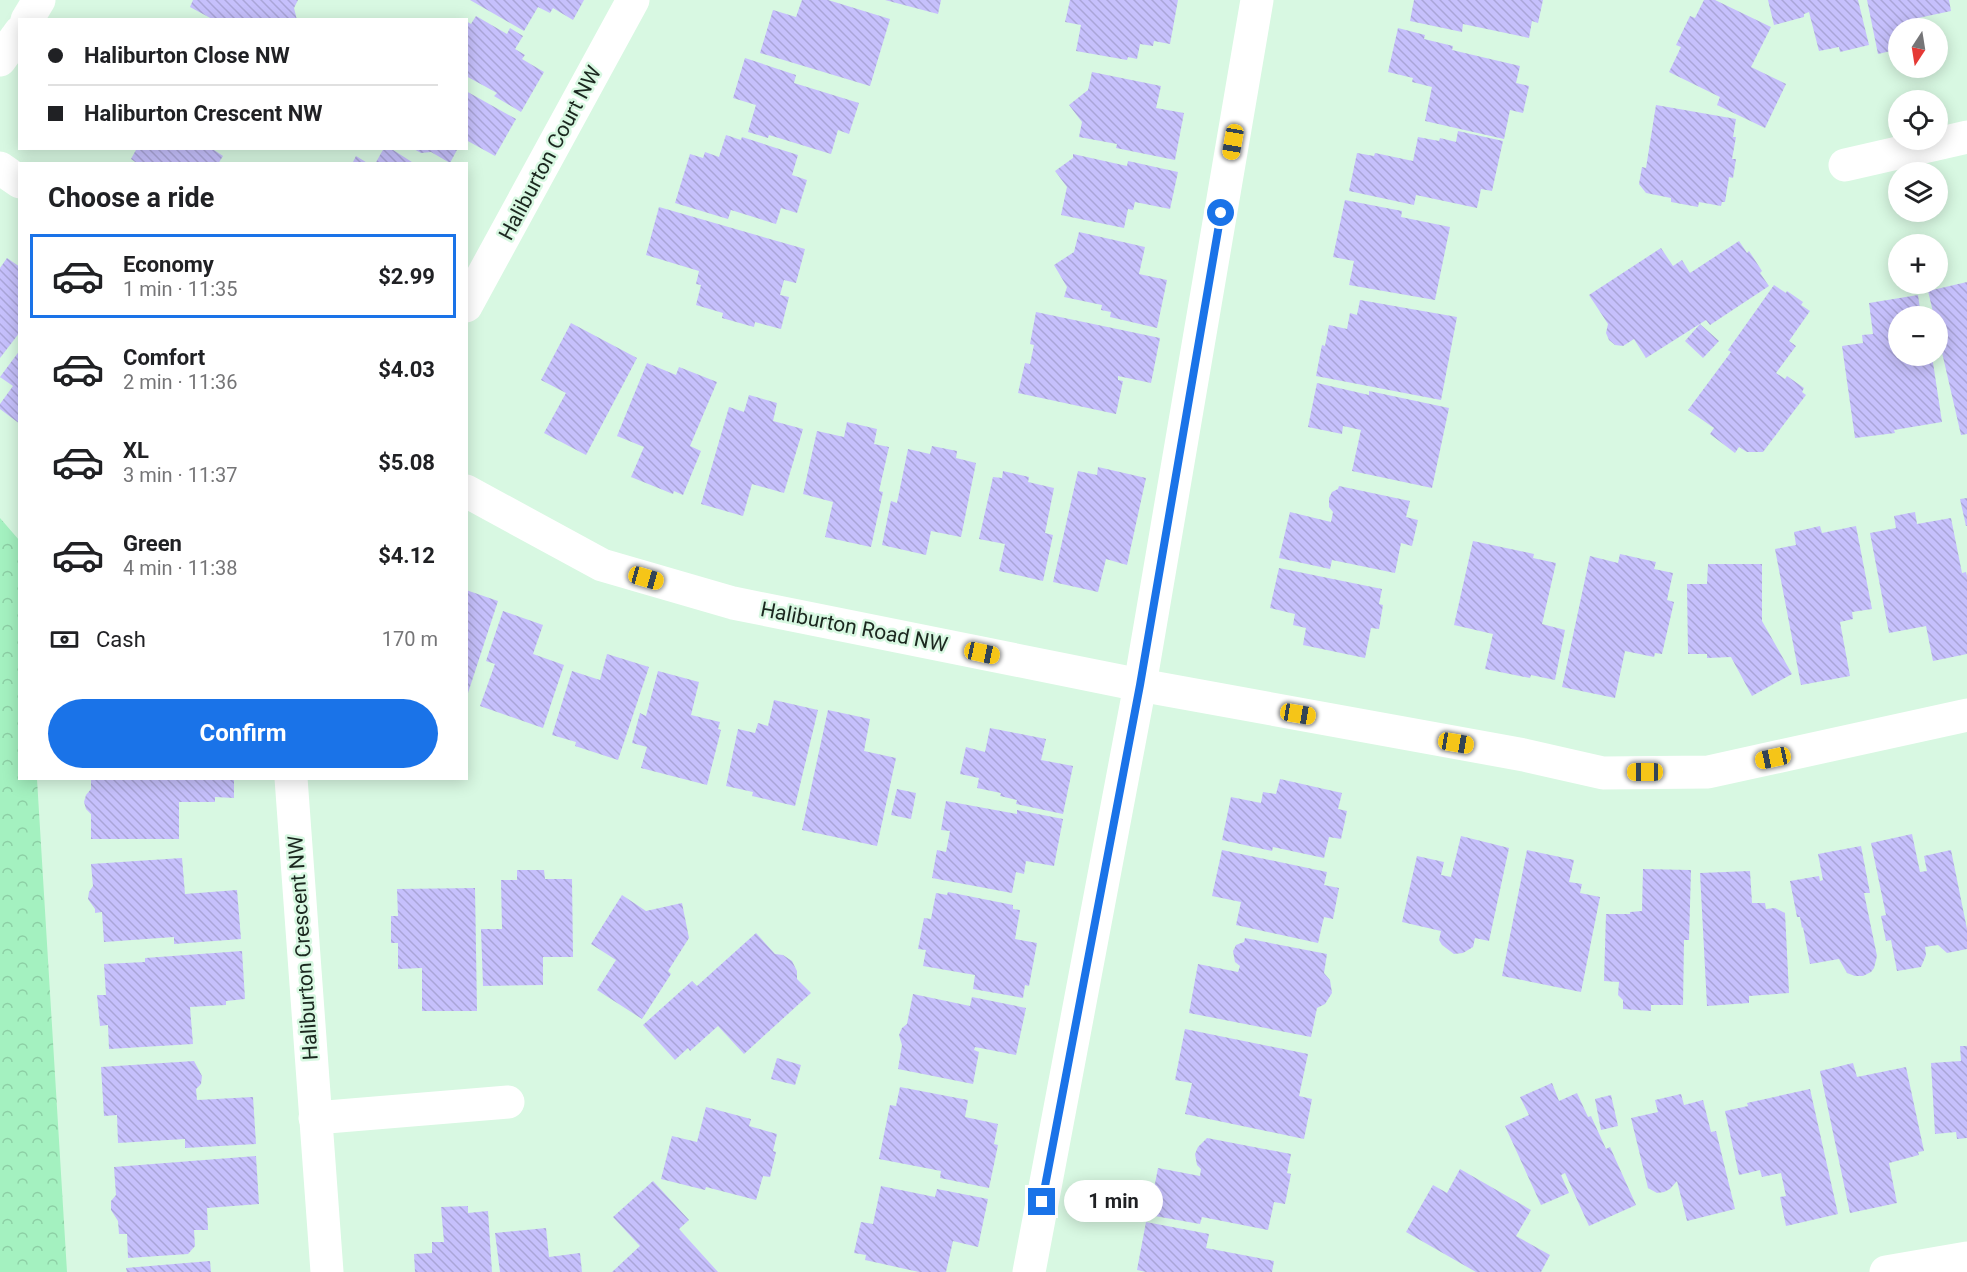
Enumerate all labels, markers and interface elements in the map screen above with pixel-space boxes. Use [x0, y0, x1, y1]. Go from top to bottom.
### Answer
north arrow [1888, 18, 1948, 78]
map controls [1888, 18, 1948, 366]
text: Haliburton Close NW [84, 43, 290, 68]
street label: Haliburton Court NW [494, 62, 606, 244]
button: locate [1888, 90, 1948, 150]
text: Haliburton Crescent NW [84, 101, 322, 126]
car [1221, 123, 1245, 161]
button: layers [1888, 162, 1948, 222]
text: Choose a ride [48, 182, 214, 214]
route start [1207, 199, 1234, 226]
button: + [1888, 234, 1948, 294]
icon: car [51, 249, 105, 303]
text: Economy [123, 252, 214, 277]
text: $2.99 [378, 264, 435, 289]
text: 1 min · 11:35 [123, 277, 238, 301]
button: − [1888, 306, 1948, 366]
icon: car [51, 342, 105, 396]
text: Comfort [123, 345, 205, 370]
text: $4.03 [378, 357, 435, 382]
text: 2 min · 11:36 [123, 370, 238, 394]
icon: car [51, 435, 105, 489]
text: XL [123, 438, 149, 463]
text: $5.08 [378, 450, 435, 475]
text: 3 min · 11:37 [123, 463, 238, 487]
icon: car [51, 528, 105, 582]
text: Green [123, 531, 182, 556]
text: $4.12 [378, 543, 435, 568]
text: 4 min · 11:38 [123, 556, 238, 580]
car [626, 564, 666, 592]
street label: Haliburton Road NW [758, 597, 950, 657]
icon: cash [48, 623, 81, 656]
text: Cash [96, 627, 146, 652]
text: 170 m [382, 627, 438, 651]
car [963, 640, 1001, 666]
button: Confirm [48, 699, 438, 768]
car [1279, 702, 1317, 726]
car [1437, 731, 1475, 755]
car [1754, 745, 1792, 771]
car [1627, 763, 1663, 781]
street label: Haliburton Crescent NW [283, 835, 323, 1061]
callout: 1 min [1063, 1181, 1162, 1223]
route end [1028, 1188, 1055, 1215]
text: 1 min [1088, 1189, 1139, 1213]

